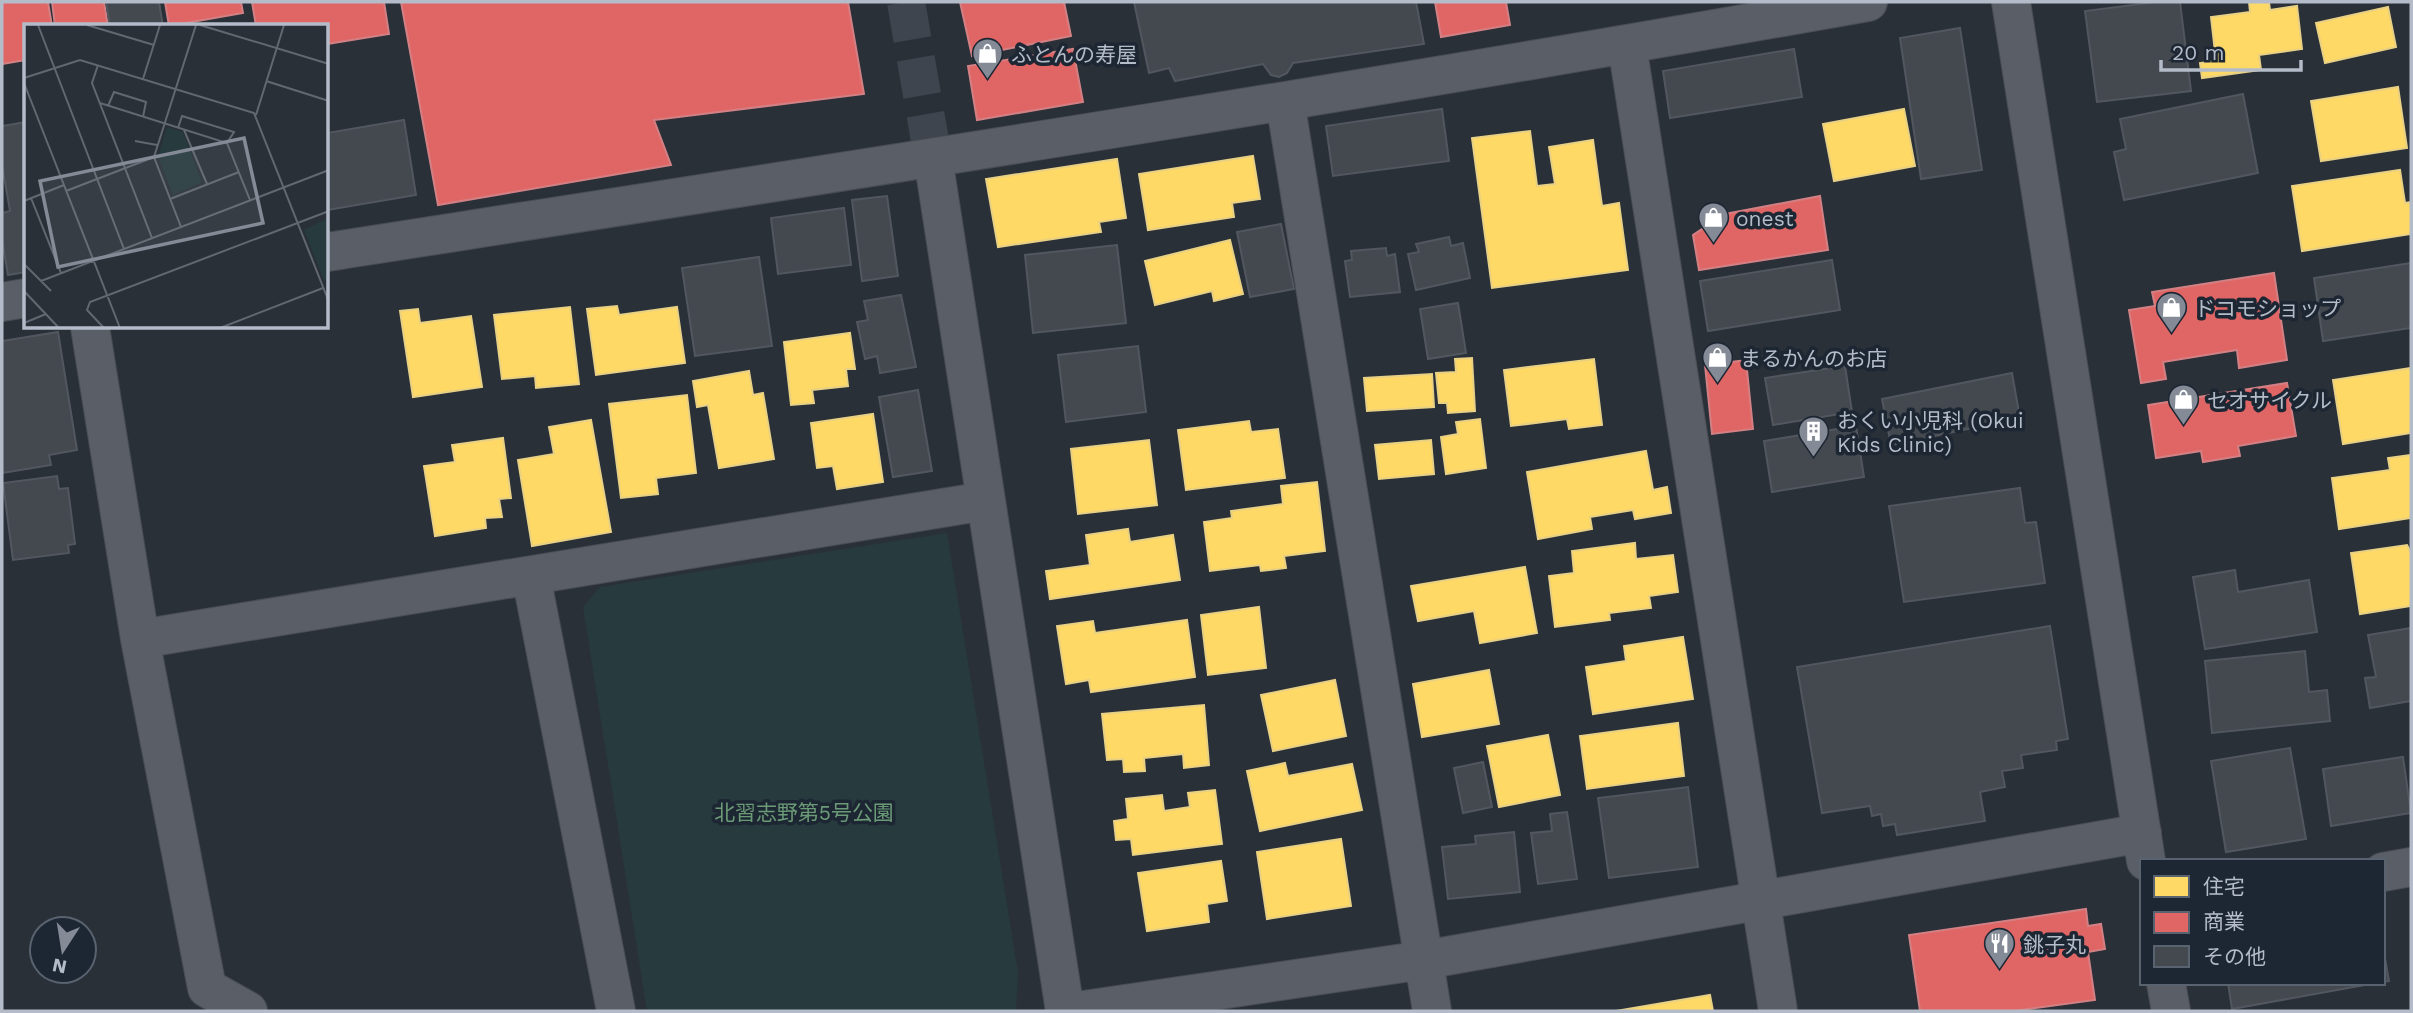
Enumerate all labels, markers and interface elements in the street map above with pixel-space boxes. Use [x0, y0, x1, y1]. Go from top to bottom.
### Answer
inset map [24, 24, 329, 329]
scale bar [2161, 28, 2301, 72]
shop icon: ふとんの寿屋 [971, 37, 1005, 81]
text: 20 m [2172, 40, 2224, 65]
place label: ふとんの寿屋 [1011, 42, 1137, 67]
shop icon: onest [1696, 201, 1730, 245]
place label: onest [1736, 206, 1794, 231]
shop icon: ドコモショップ [2154, 291, 2188, 335]
place label: ドコモショップ [2194, 296, 2341, 321]
shop icon: まるかんのお店 [1700, 341, 1734, 385]
place label: まるかんのお店 [1740, 346, 1887, 371]
shop icon: セオサイクル [2167, 383, 2201, 427]
place label: セオサイクル [2207, 388, 2332, 413]
place label: おくい小児科 (Okui Kids Clinic) [1837, 408, 2024, 457]
building icon: おくい小児科 (Okui Kids Clinic) [1797, 415, 1831, 459]
park label: 北習志野第5号公園 [714, 800, 894, 825]
legend [2140, 859, 2385, 985]
text: 住宅 [2203, 874, 2245, 899]
text: 商業 [2203, 909, 2245, 934]
north arrow [28, 915, 98, 985]
restaurant icon: 銚子丸 [1983, 927, 2017, 971]
place label: 銚子丸 [2023, 932, 2086, 957]
text: その他 [2203, 944, 2266, 969]
text: N [50, 953, 69, 979]

